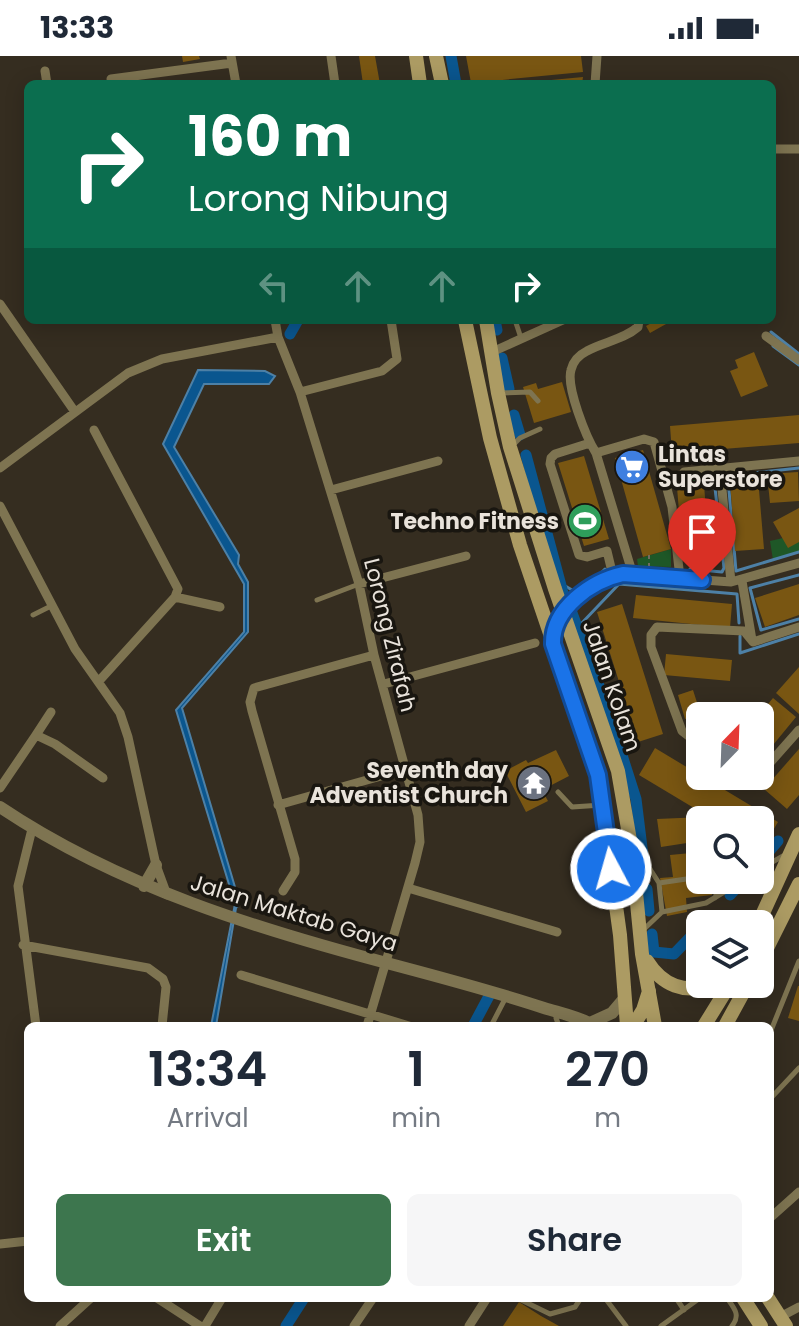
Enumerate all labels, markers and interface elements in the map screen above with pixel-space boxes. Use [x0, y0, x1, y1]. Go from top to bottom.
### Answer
text: 13:33 [40, 6, 114, 49]
text: 160 m [188, 97, 352, 176]
icon: right [56, 112, 160, 216]
text: Lorong Nibung [188, 173, 449, 224]
icon: left [252, 264, 296, 308]
icon: ahead [336, 264, 380, 308]
icon: ahead [420, 264, 464, 308]
icon: right [504, 264, 548, 308]
place label: Lintas Superstore [658, 439, 782, 495]
supermarket icon: Lintas Superstore [613, 448, 651, 486]
pin [668, 498, 736, 580]
sports icon: Techno Fitness [566, 502, 604, 540]
place label: Techno Fitness [390, 506, 559, 537]
icon: arrive [680, 510, 724, 554]
street label: Lorong Zirafah [356, 555, 424, 715]
street label: Jalan Kolam [575, 616, 649, 756]
north arrow [686, 702, 774, 790]
map controls [686, 702, 774, 998]
place label: Seventh day Adventist Church [309, 755, 508, 811]
temple icon: Seventh day Adventist Church [515, 764, 553, 802]
button: search [686, 806, 774, 894]
position arrow [569, 827, 653, 911]
street label: Jalan Maktab Gaya [187, 867, 401, 959]
button: layers [686, 910, 774, 998]
text: 13:34 [148, 1036, 267, 1103]
text: 1 [407, 1036, 425, 1103]
text: 270 [565, 1036, 650, 1103]
text: Arrival [167, 1100, 249, 1136]
text: min [391, 1100, 441, 1136]
text: m [594, 1100, 621, 1136]
button: Exit [56, 1194, 391, 1286]
button: Share [407, 1194, 742, 1286]

